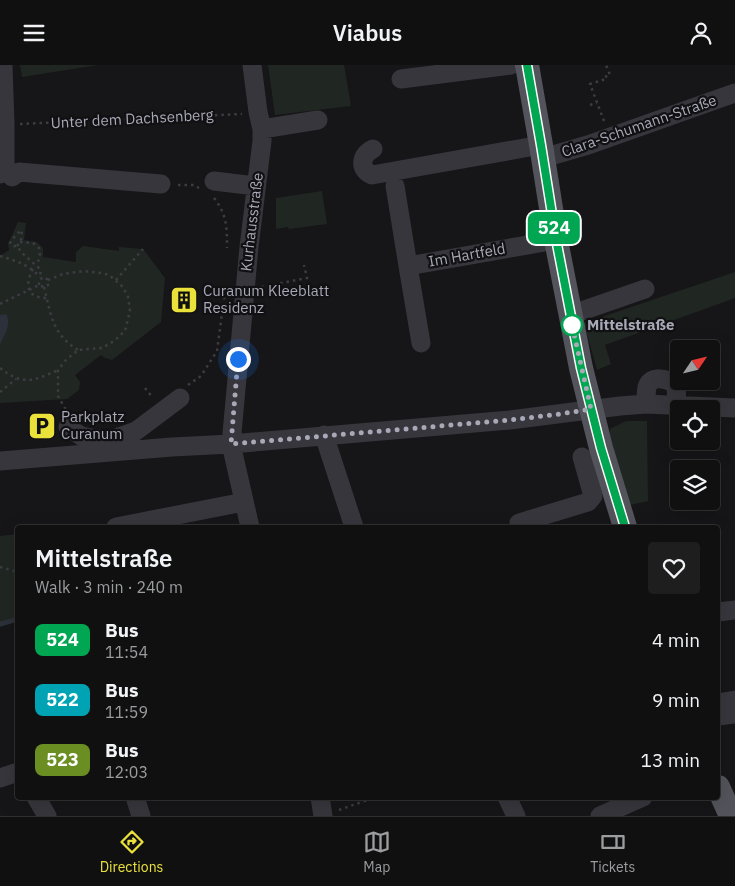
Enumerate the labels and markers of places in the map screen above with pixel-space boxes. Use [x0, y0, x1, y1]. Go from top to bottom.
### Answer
place label: Curanum Kleeblatt Residenz [203, 281, 329, 317]
building icon: Curanum Kleeblatt Residenz [169, 285, 199, 315]
marker: Mittelstraße [561, 314, 583, 336]
place label: Mittelstraße [587, 315, 674, 334]
place label: Parkplatz Curanum [61, 407, 124, 443]
parking icon: Parkplatz Curanum [27, 411, 57, 441]

